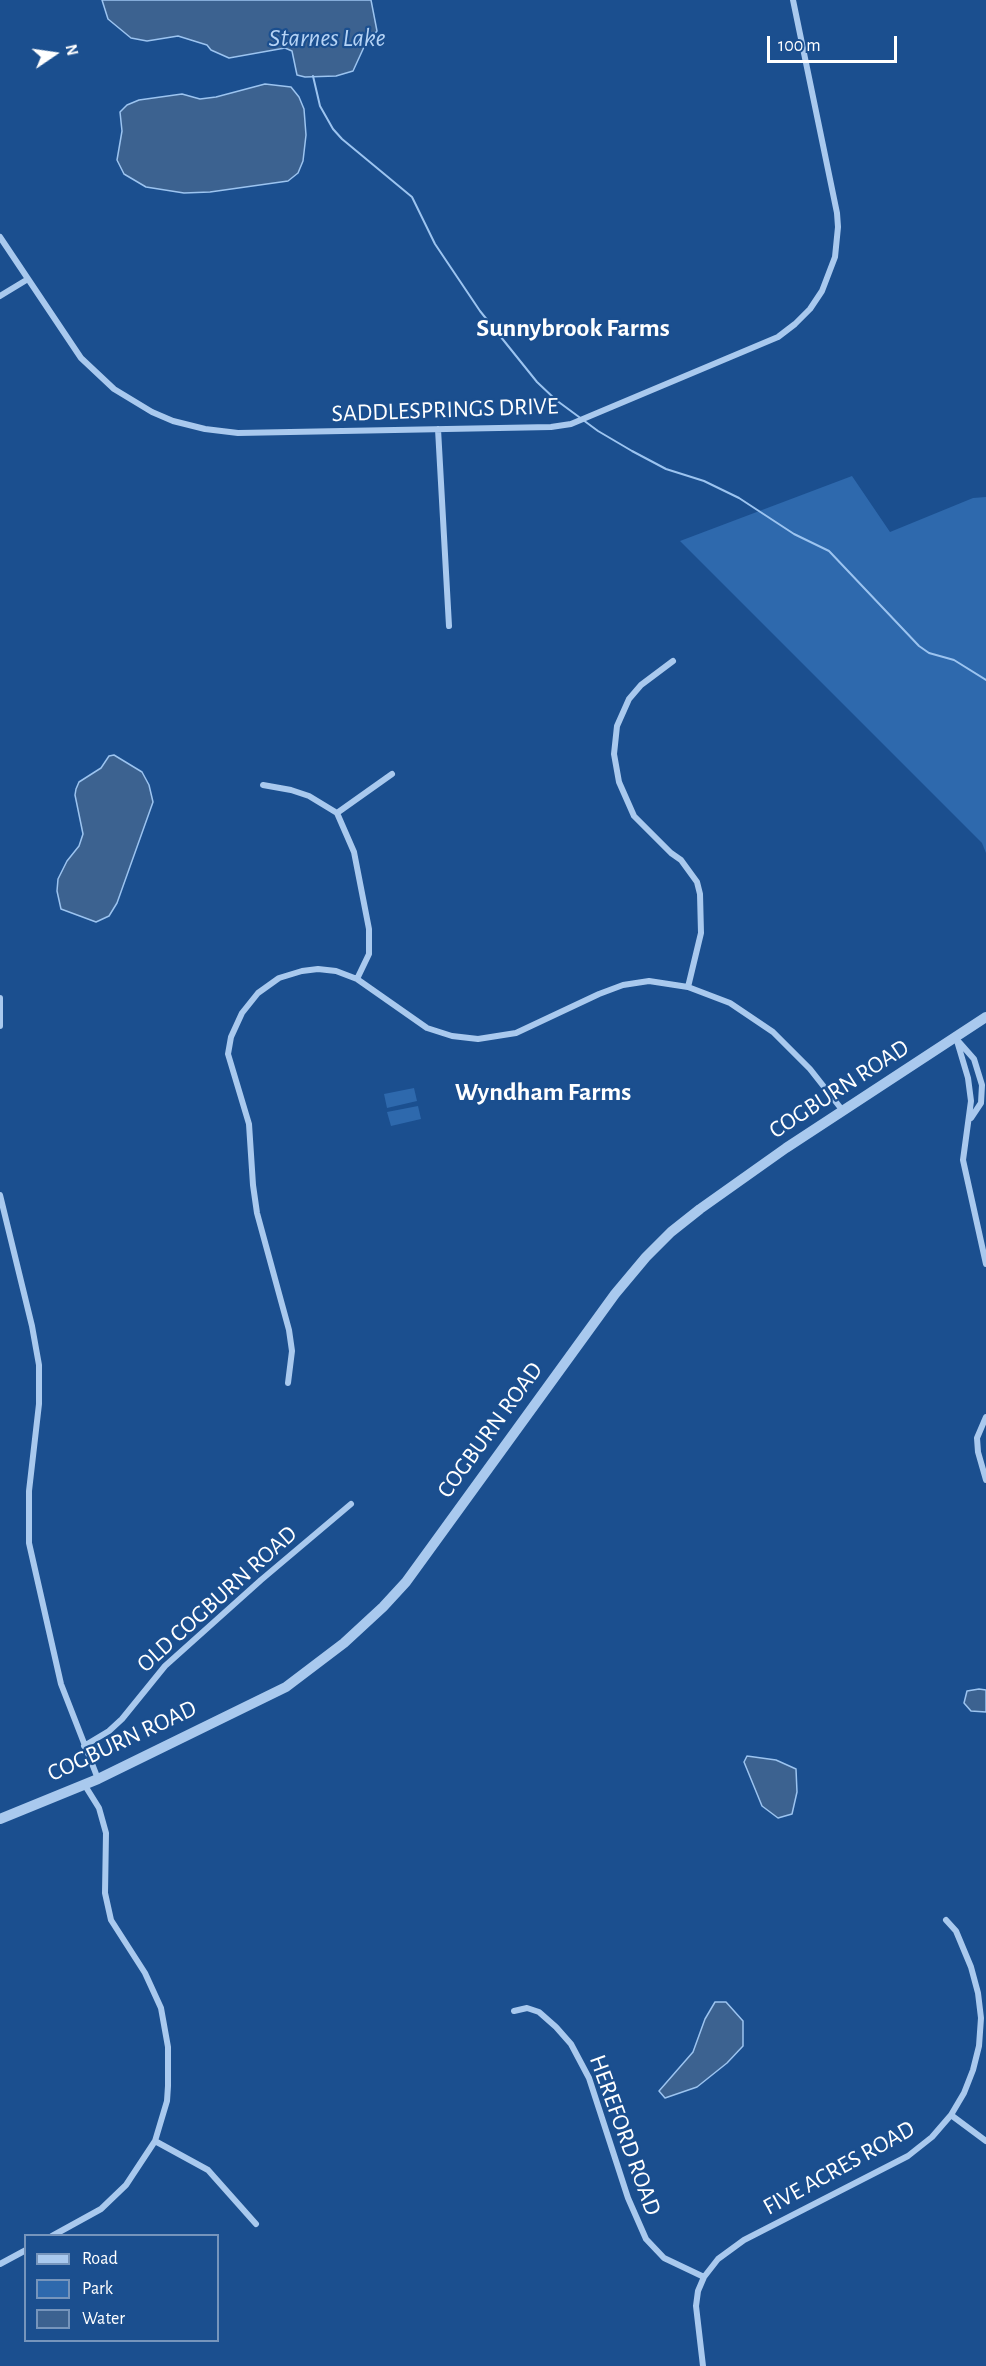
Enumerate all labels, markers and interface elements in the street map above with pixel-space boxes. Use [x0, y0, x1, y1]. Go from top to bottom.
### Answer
water label: Starnes Lake [269, 22, 385, 54]
north arrow [24, 24, 84, 84]
scale bar [770, 24, 900, 62]
text: 100 m [778, 37, 821, 55]
text: N [62, 43, 81, 57]
district label: Sunnybrook Farms [476, 312, 670, 344]
street label: SADDLESPRINGS DRIVE [331, 392, 559, 428]
street label: COGBURN ROAD [764, 1033, 914, 1145]
district label: Wyndham Farms [455, 1076, 631, 1108]
street label: COGBURN ROAD [431, 1356, 549, 1504]
street label: OLD COGBURN ROAD [131, 1519, 303, 1679]
street label: COGBURN ROAD [43, 1694, 201, 1788]
street label: HEREFORD ROAD [583, 2051, 667, 2219]
street label: FIVE ACRES ROAD [758, 2114, 920, 2222]
legend [24, 2234, 219, 2342]
text: Road [82, 2250, 118, 2268]
text: Park [82, 2280, 113, 2298]
text: Water [82, 2310, 125, 2328]

